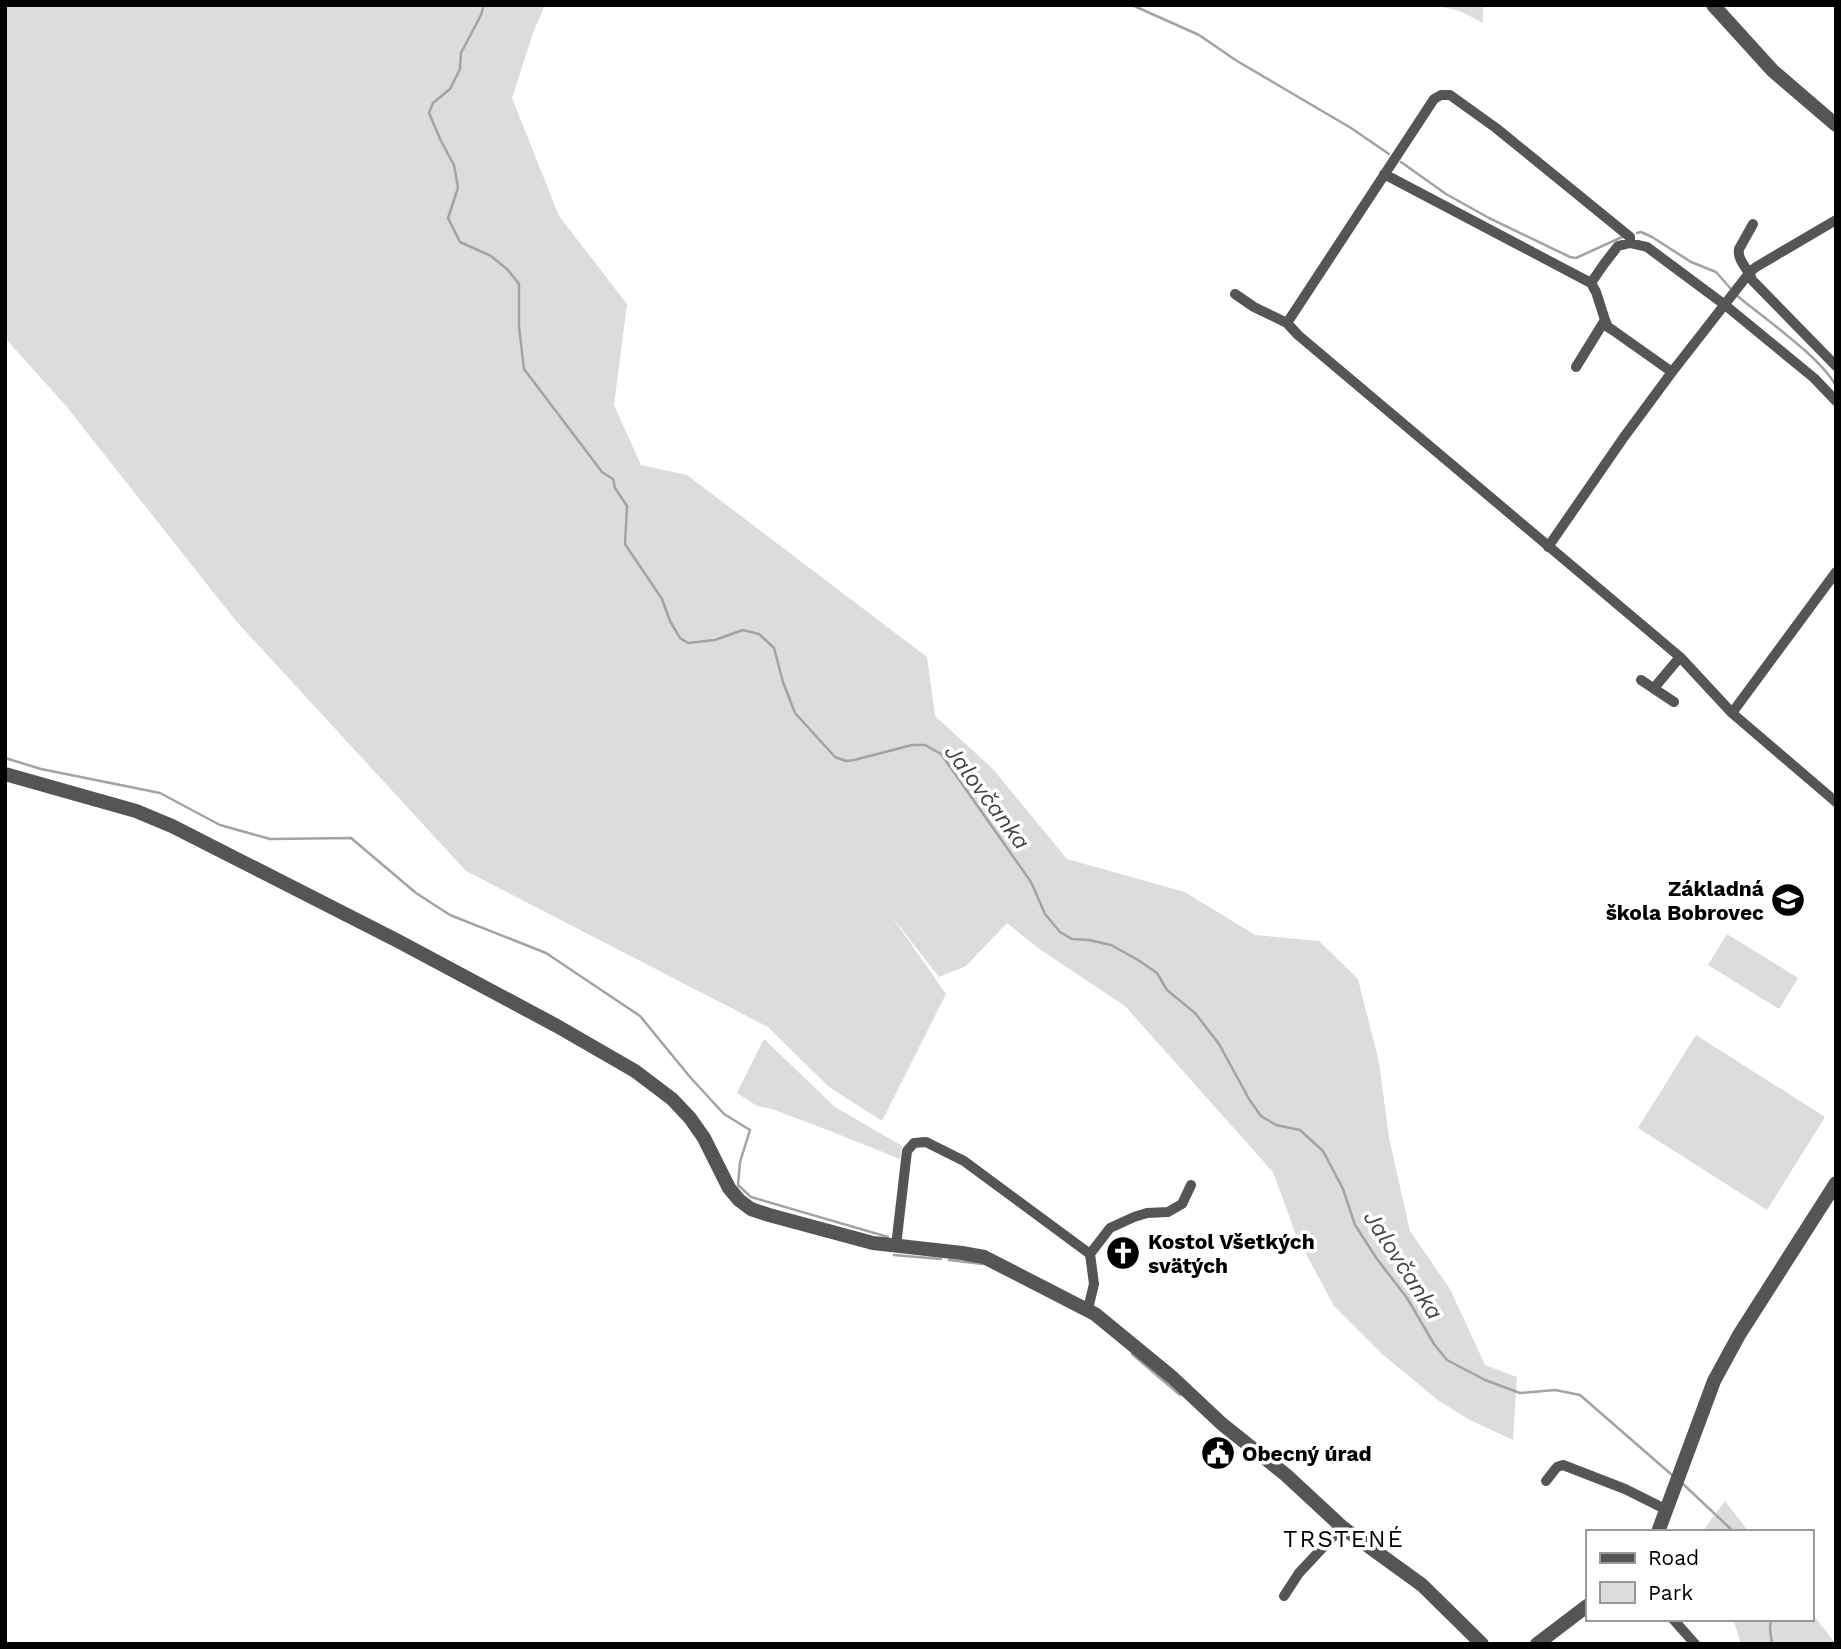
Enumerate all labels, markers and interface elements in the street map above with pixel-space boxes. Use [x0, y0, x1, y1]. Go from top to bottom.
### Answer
water label: Jalovčanka [939, 739, 1035, 855]
place label: Základná škola Bobrovec [1606, 876, 1765, 925]
school or university icon: Základná škola Bobrovec [1769, 881, 1807, 919]
water label: Jalovčanka [1358, 1205, 1448, 1325]
place label: Kostol Všetkých svätých [1148, 1229, 1315, 1278]
church icon: Kostol Všetkých svätých [1104, 1234, 1142, 1272]
public building icon: Obecný úrad [1199, 1434, 1237, 1472]
place label: Obecný úrad [1242, 1441, 1372, 1466]
district label: TRSTENÉ [1283, 1525, 1405, 1553]
legend [1586, 1530, 1813, 1621]
text: Road [1648, 1545, 1699, 1570]
text: Park [1648, 1580, 1693, 1605]

